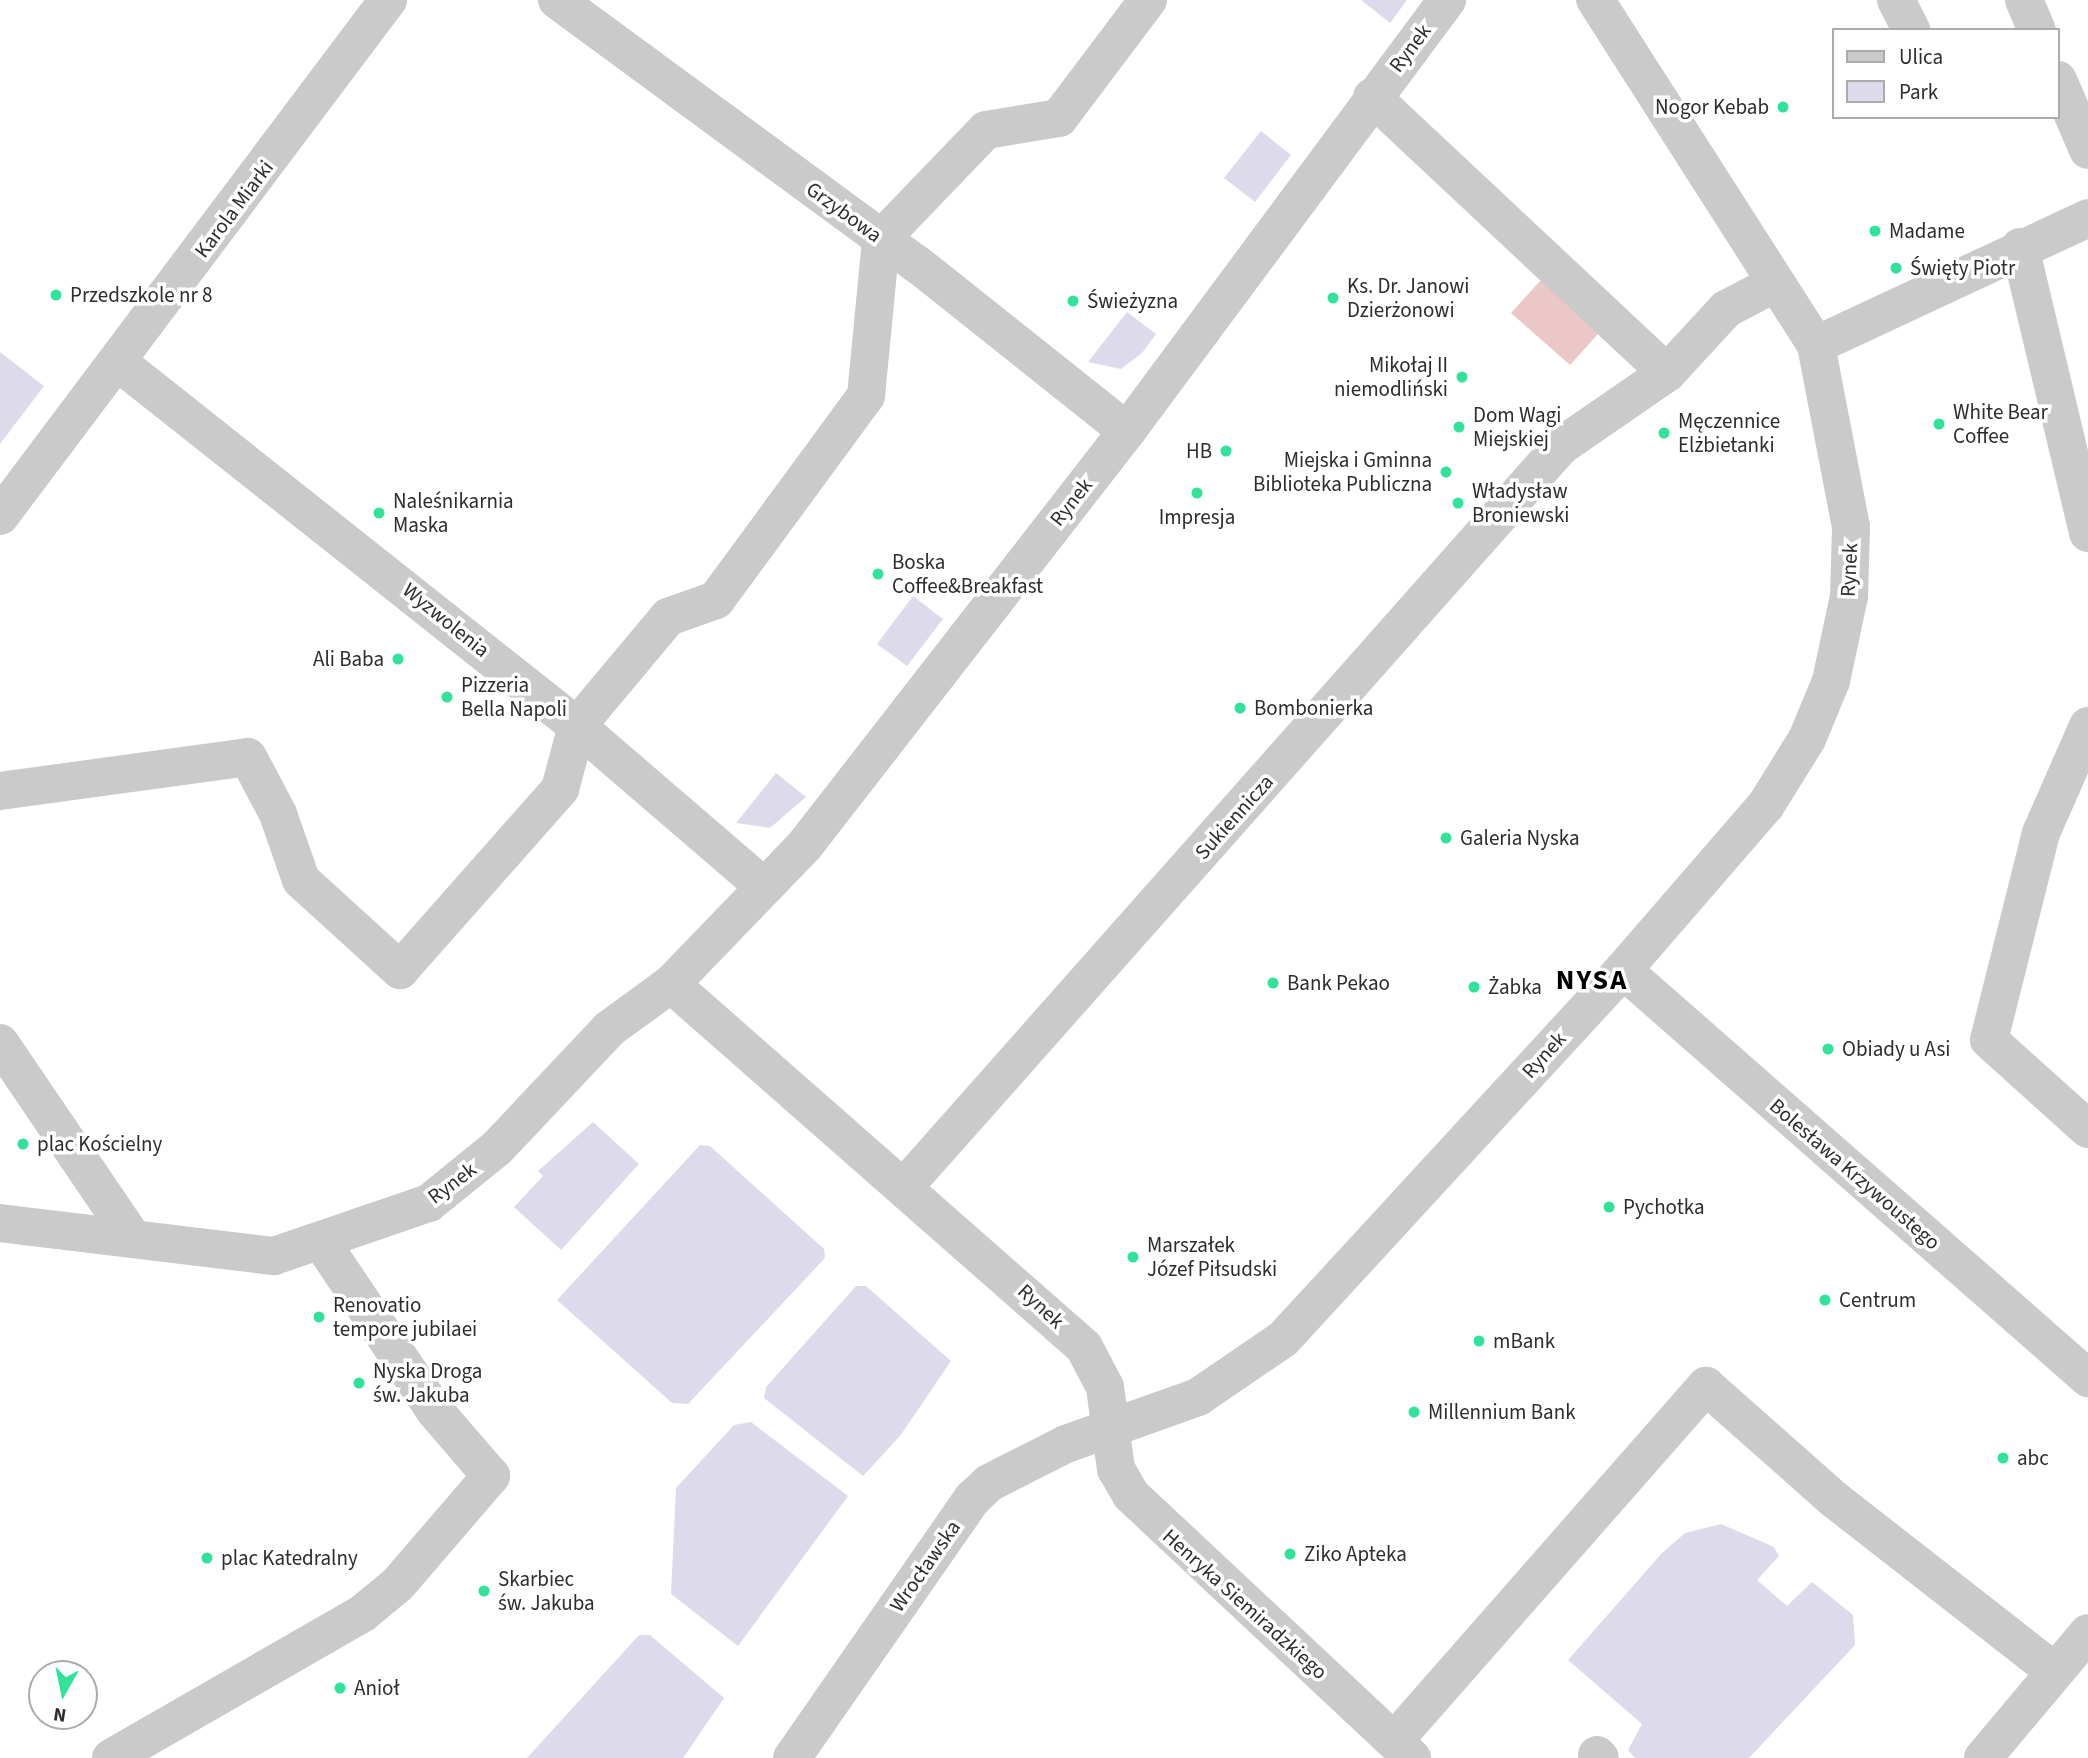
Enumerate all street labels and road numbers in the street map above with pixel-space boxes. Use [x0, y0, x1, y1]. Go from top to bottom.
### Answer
street label: Rynek [1384, 19, 1436, 77]
street label: Karola Miarki [189, 155, 279, 263]
street label: Grzybowa [801, 176, 887, 248]
street label: Rynek [1044, 473, 1098, 531]
street label: Rynek [1835, 542, 1863, 598]
street label: Wyzwolenia [398, 577, 494, 663]
street label: Sukiennicza [1189, 769, 1279, 865]
street label: Rynek [1517, 1026, 1571, 1084]
street label: Bolesława Krzywoustego [1765, 1093, 1945, 1255]
street label: Rynek [423, 1157, 481, 1209]
street label: Rynek [1013, 1278, 1069, 1334]
street label: Wrocławska [884, 1515, 966, 1617]
street label: Henryka Siemiradzkiego [1157, 1523, 1333, 1685]

